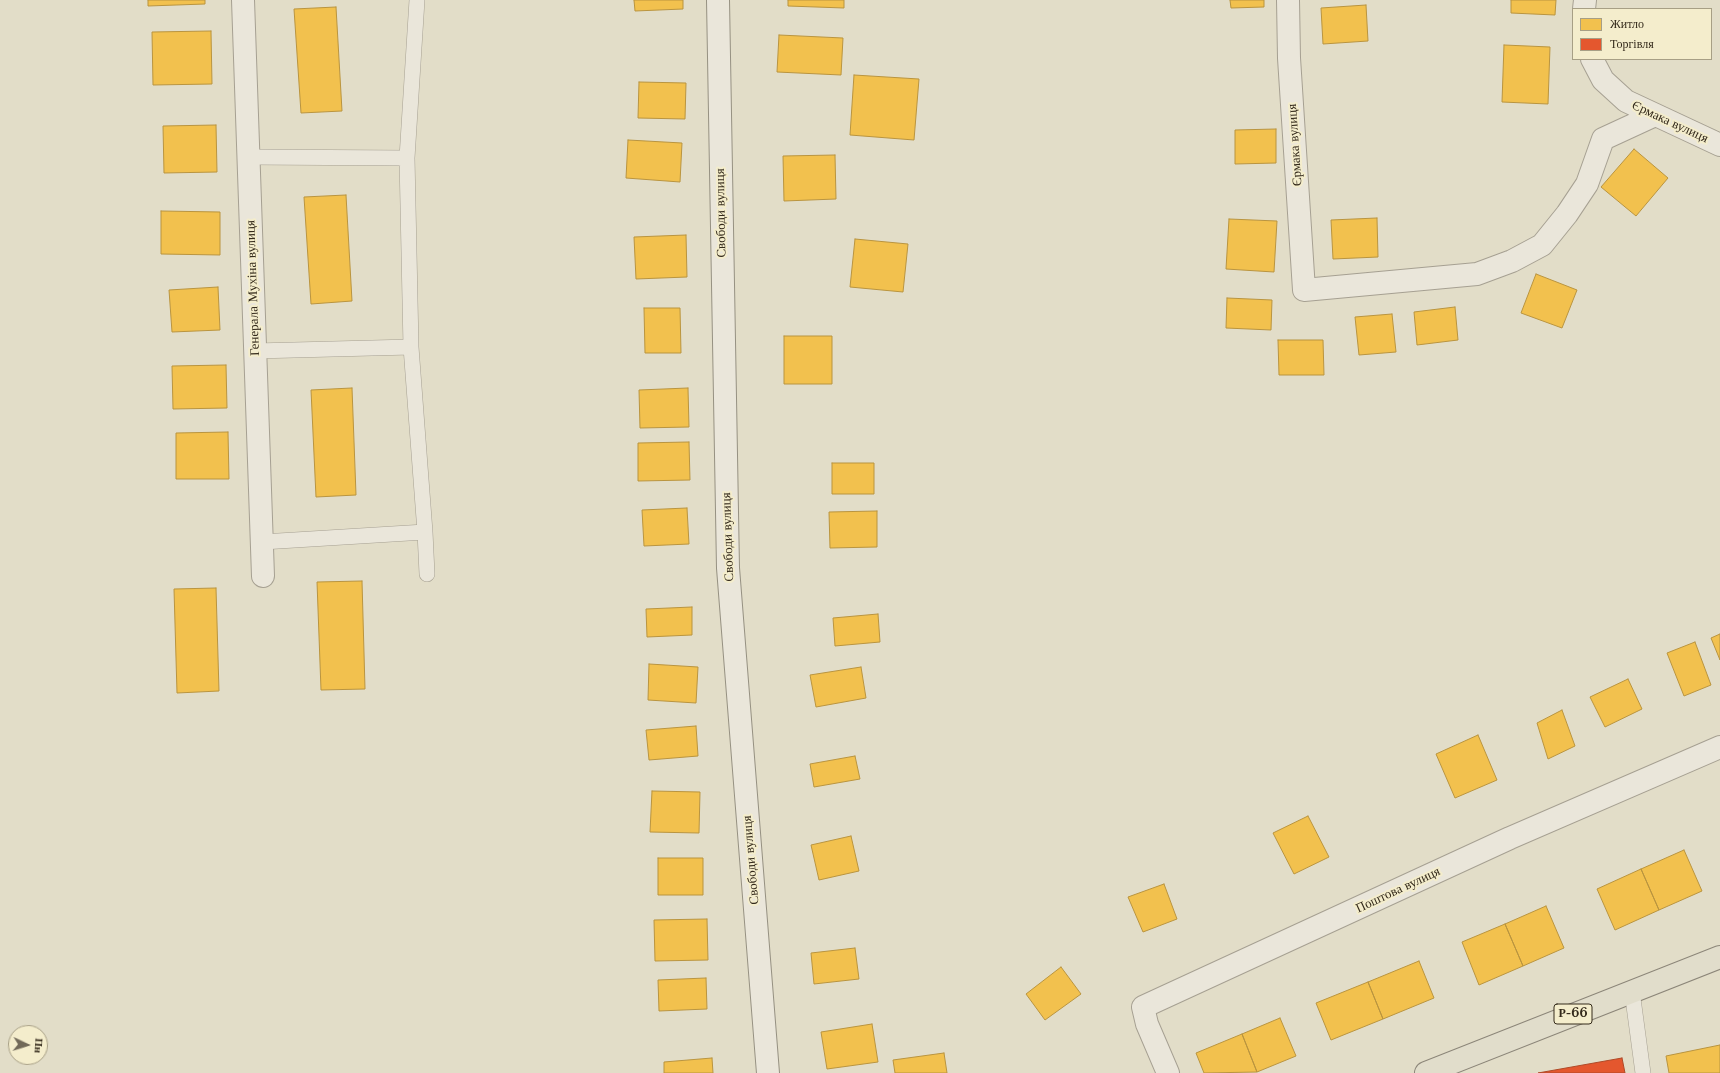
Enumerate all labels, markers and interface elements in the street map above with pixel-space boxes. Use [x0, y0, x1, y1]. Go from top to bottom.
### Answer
legend [1572, 8, 1712, 60]
text: Житло [1610, 16, 1644, 31]
text: Торгівля [1610, 36, 1654, 51]
street label: Єрмака вулиця [1629, 98, 1711, 146]
street label: Єрмака вулиця [1284, 103, 1306, 187]
street label: Свободи вулиця [712, 168, 730, 258]
street label: Генерала Мухіна вулиця [243, 220, 263, 356]
street label: Свободи вулиця [719, 492, 737, 582]
street label: Свободи вулиця [739, 815, 763, 905]
street label: Поштова вулиця [1353, 864, 1443, 916]
road number: Р-66 [1554, 1004, 1592, 1024]
north arrow [8, 1025, 48, 1065]
text: Пн [31, 1038, 46, 1054]

